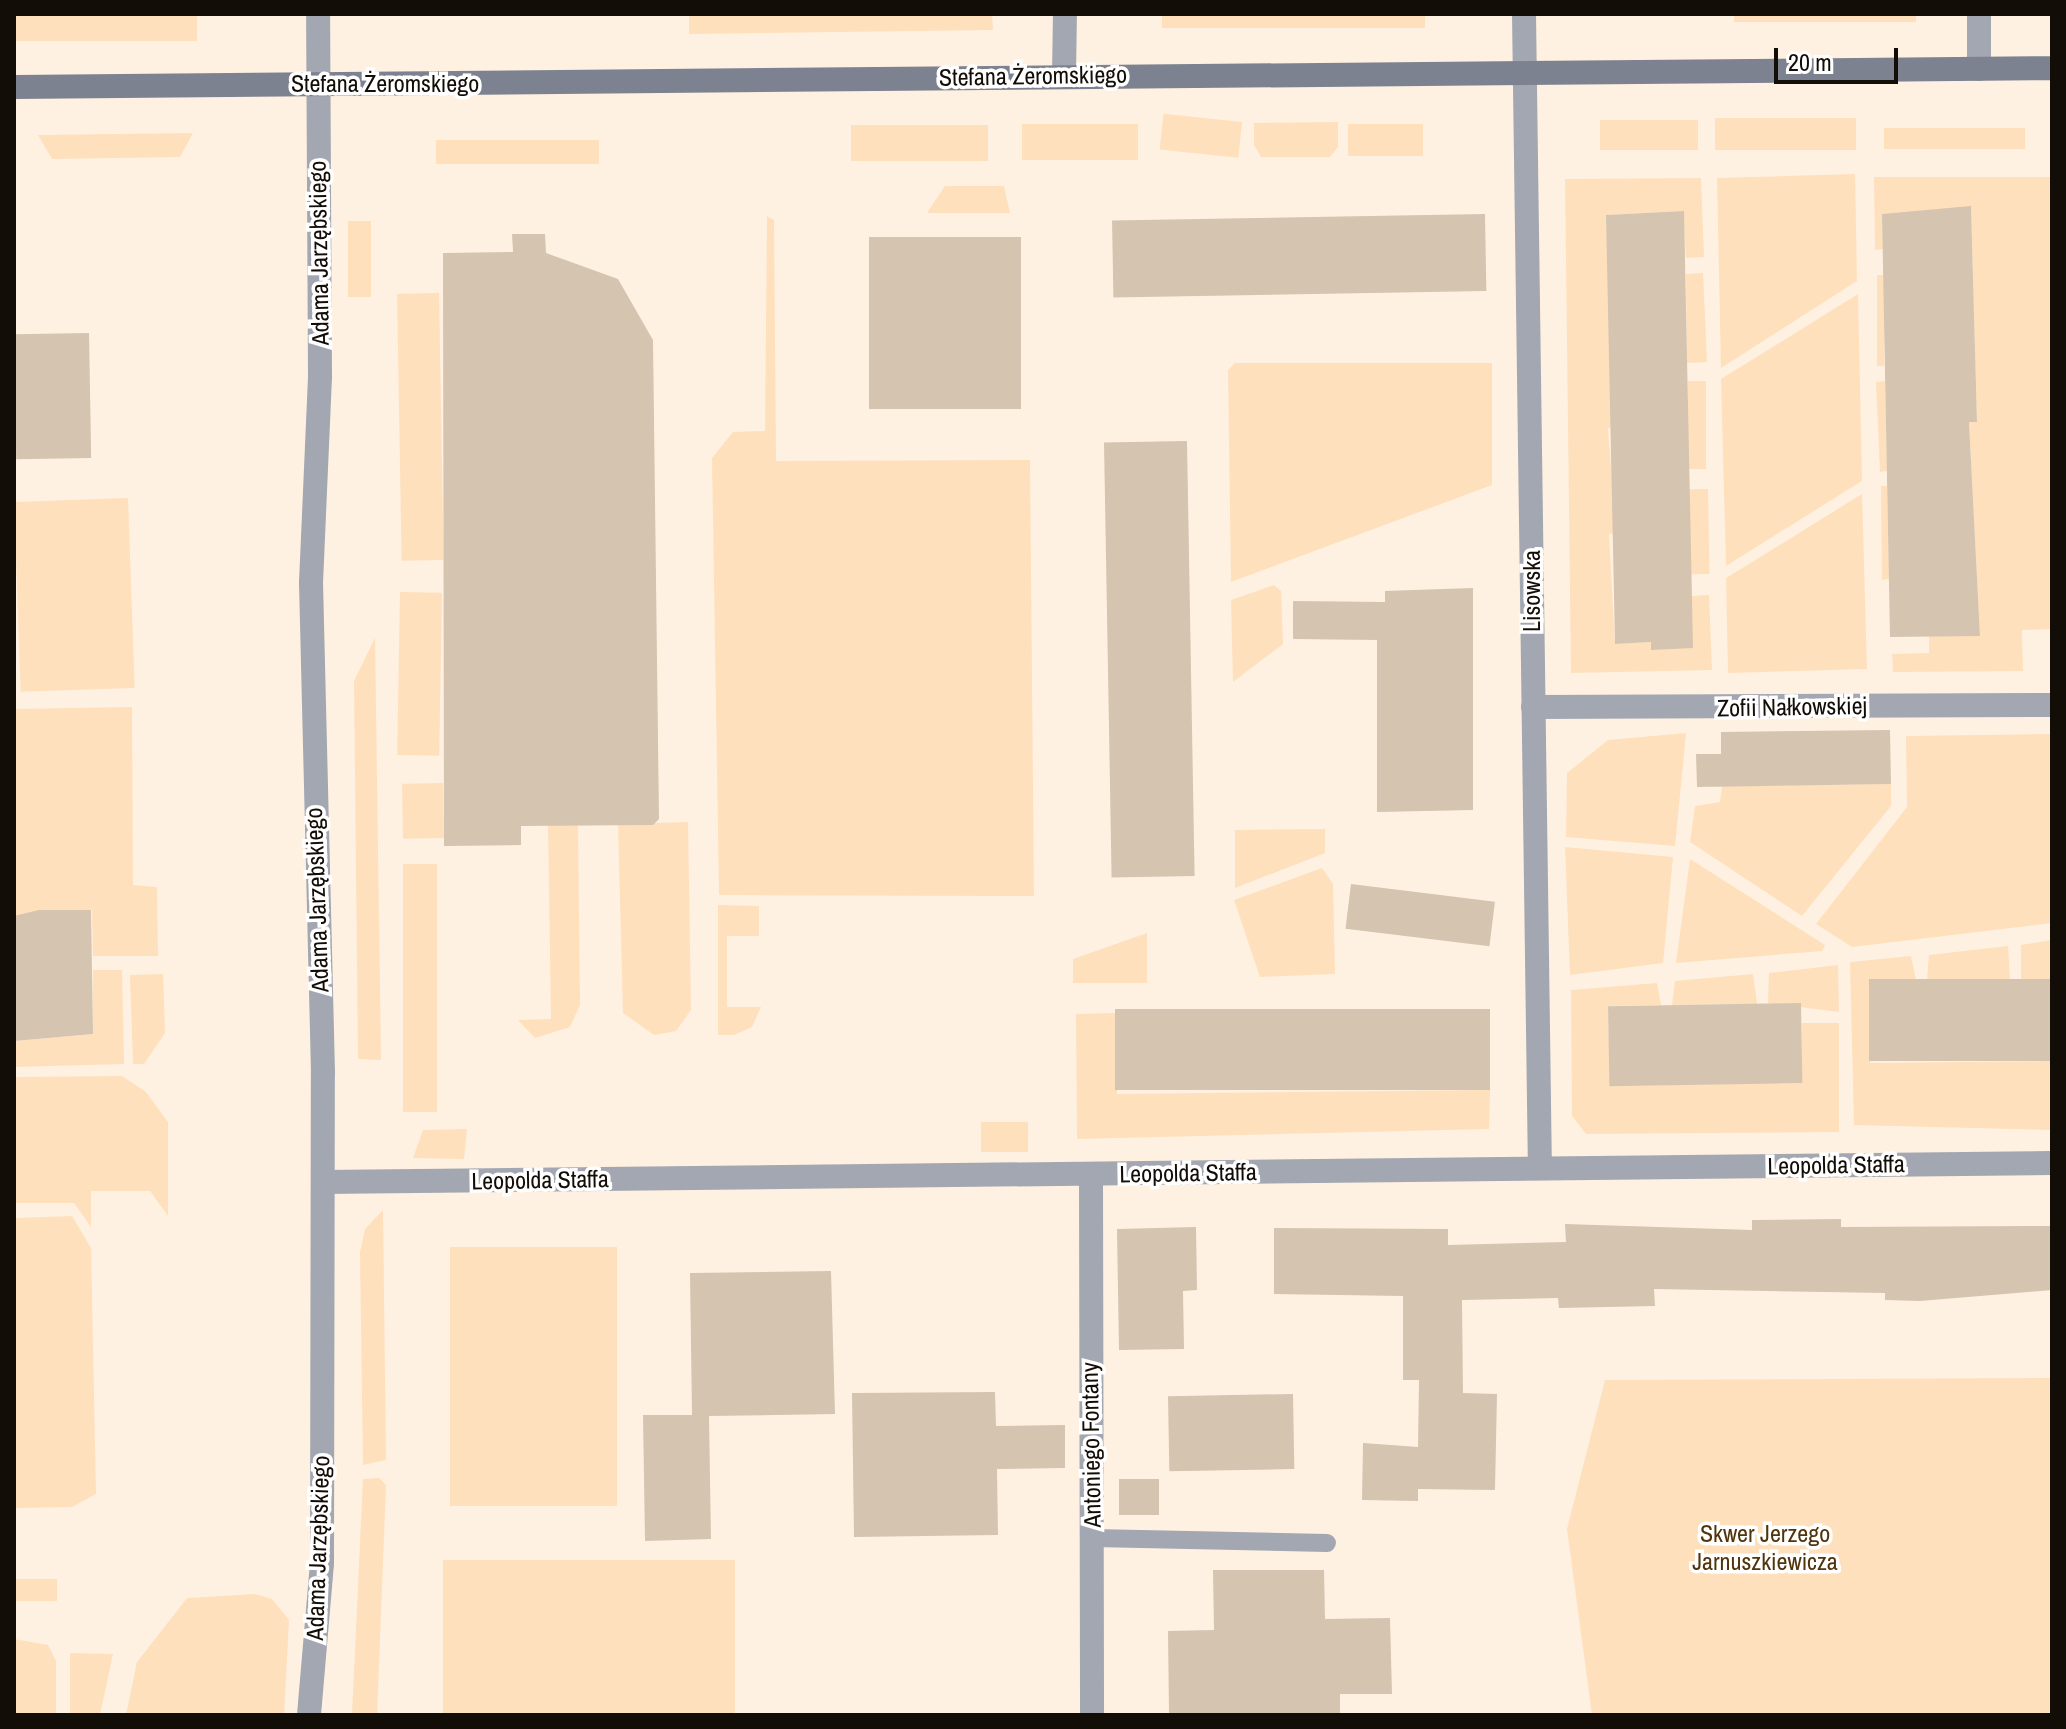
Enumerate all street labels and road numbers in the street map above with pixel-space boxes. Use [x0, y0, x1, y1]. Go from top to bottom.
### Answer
street label: Stefana Żeromskiego [939, 60, 1127, 92]
street label: Stefana Żeromskiego [291, 70, 479, 98]
street label: Adama Jarzębskiego [303, 160, 335, 346]
street label: Lisowska [1518, 550, 1546, 632]
street label: Zofii Nałkowskiej [1717, 691, 1867, 723]
street label: Adama Jarzębskiego [299, 807, 335, 993]
street label: Leopolda Staffa [1767, 1149, 1905, 1181]
street label: Leopolda Staffa [1119, 1157, 1257, 1189]
street label: Leopolda Staffa [471, 1164, 609, 1196]
street label: Antoniego Fontany [1075, 1362, 1107, 1528]
street label: Adama Jarzębskiego [300, 1455, 336, 1641]

